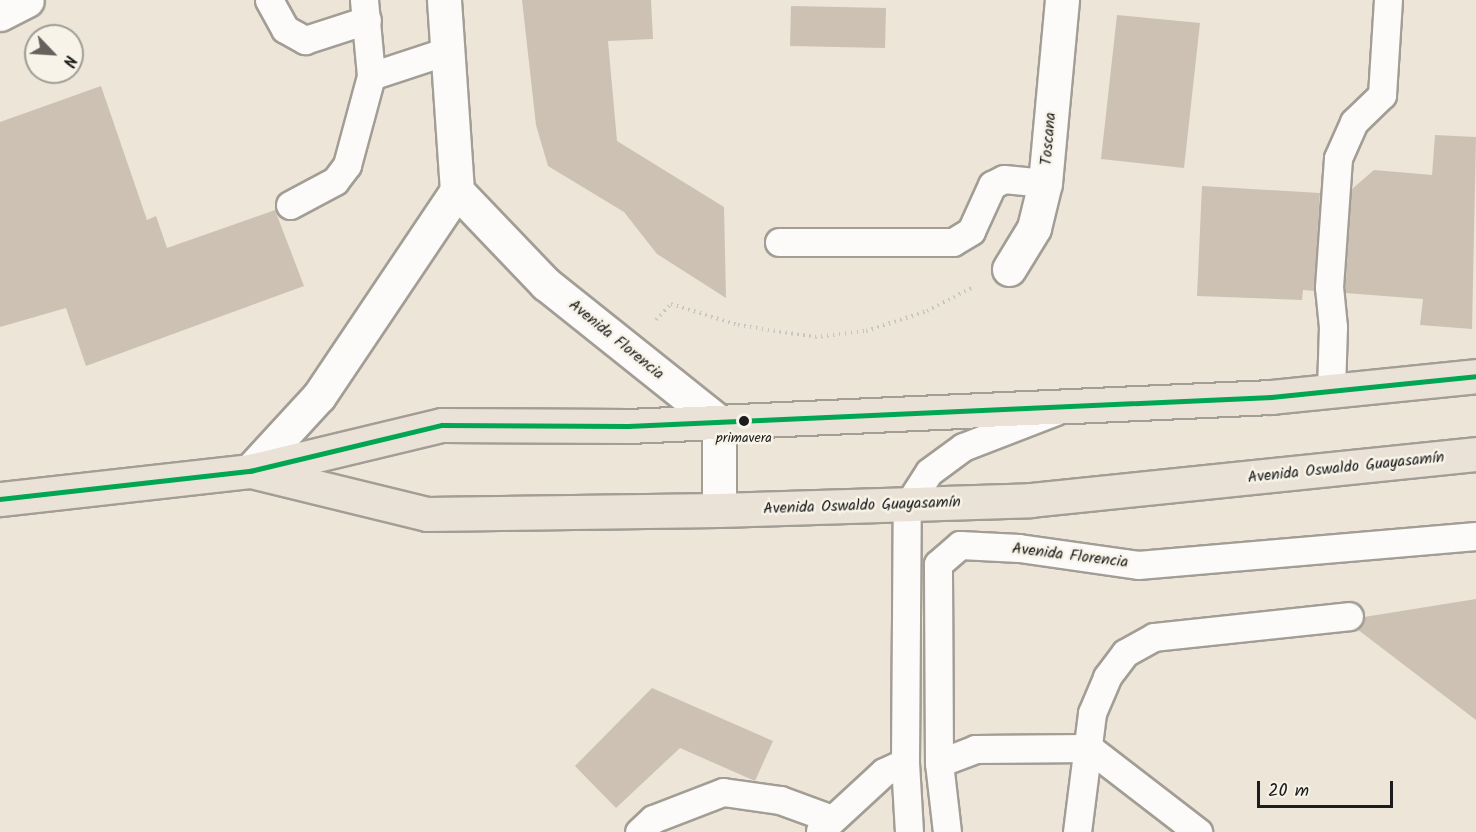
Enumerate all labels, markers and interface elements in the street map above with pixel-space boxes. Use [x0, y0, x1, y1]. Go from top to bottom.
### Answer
north arrow [24, 24, 84, 84]
text: N [55, 51, 82, 71]
street label: Toscana [1037, 112, 1061, 166]
street label: Avenida Florencia [565, 296, 667, 384]
marker: primavera [738, 415, 750, 427]
place label: primavera [716, 430, 772, 446]
street label: Avenida Oswaldo Guayasamín [1247, 448, 1445, 488]
street label: Avenida Oswaldo Guayasamín [763, 493, 961, 519]
street label: Avenida Florencia [1011, 539, 1129, 573]
scale bar [1260, 769, 1396, 807]
text: 20 m [1268, 777, 1309, 806]

